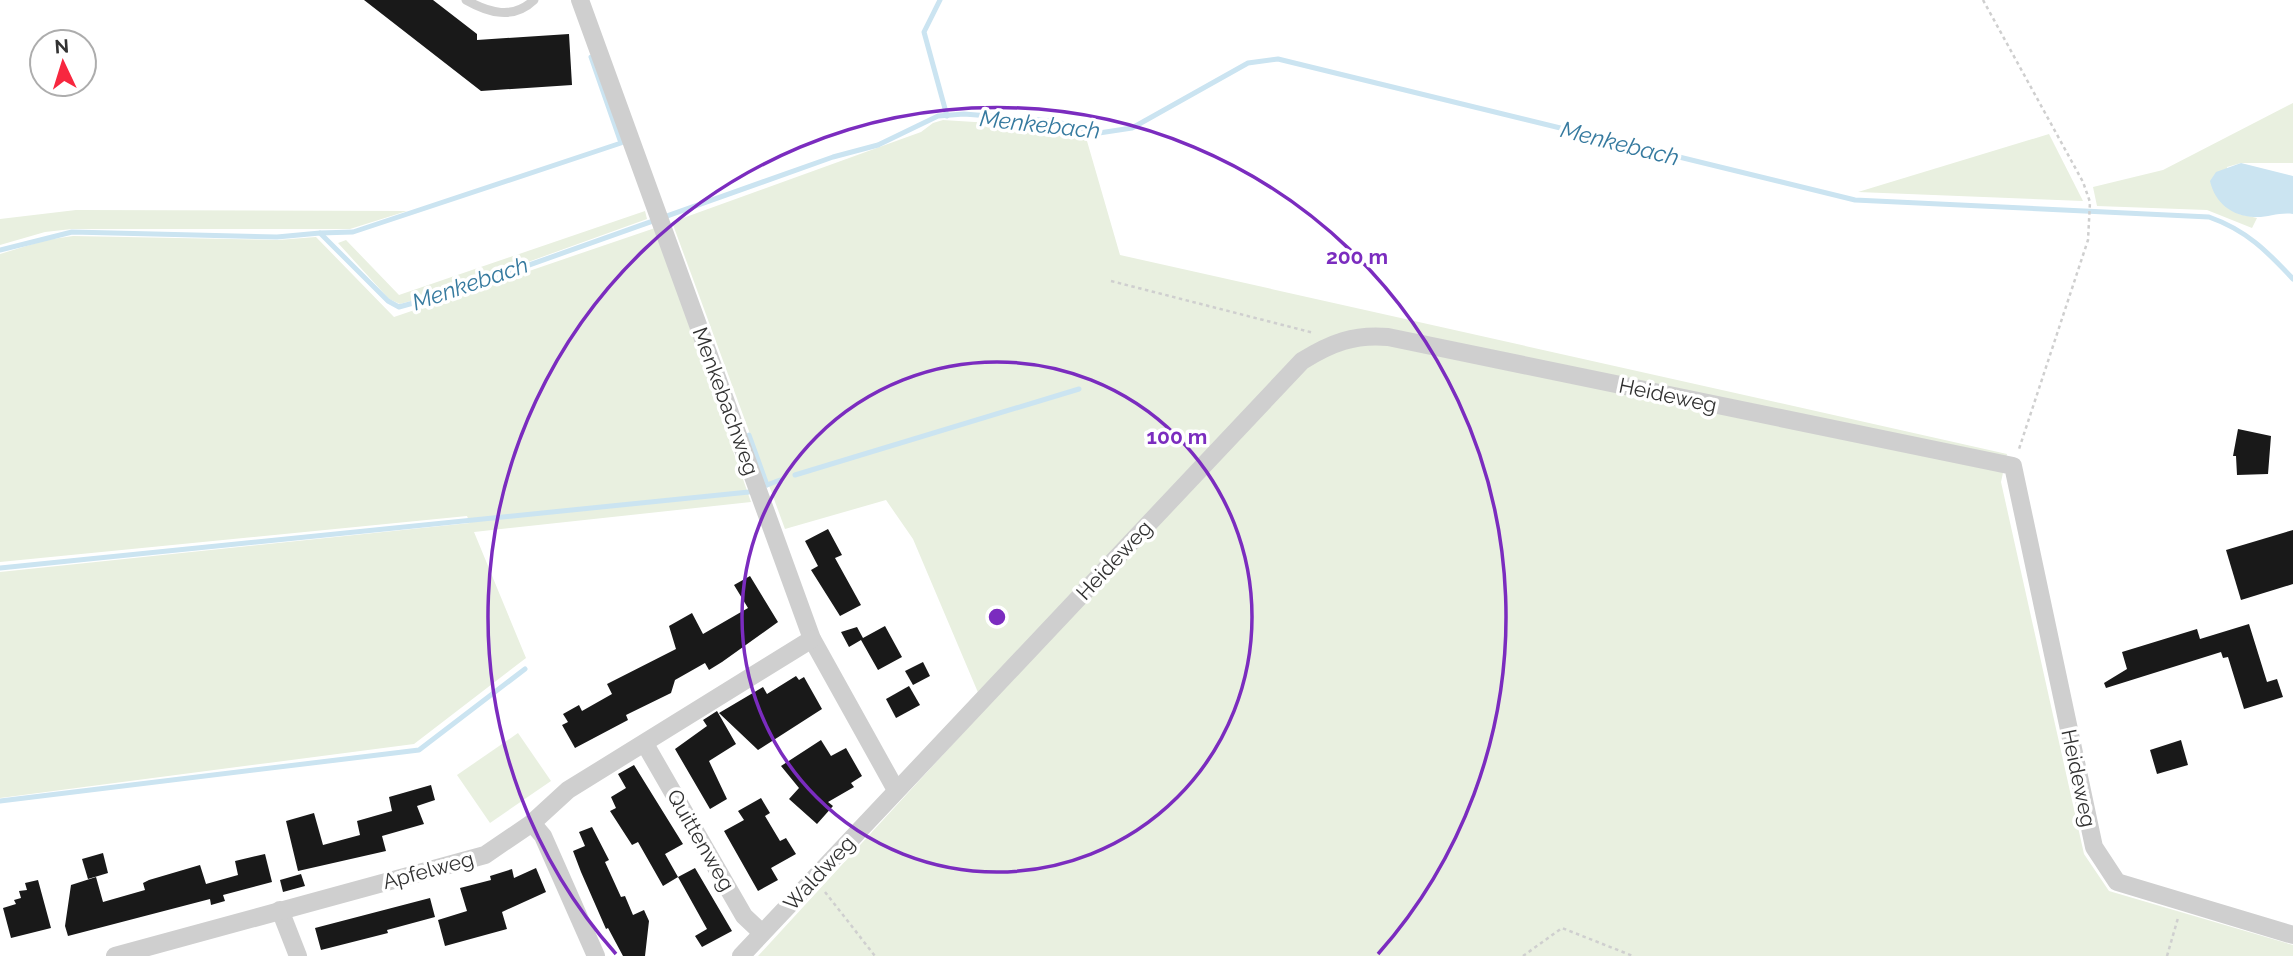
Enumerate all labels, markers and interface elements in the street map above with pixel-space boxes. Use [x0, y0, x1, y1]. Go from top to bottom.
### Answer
north arrow [28, 28, 98, 98]
text: N [54, 35, 70, 58]
water label: Menkebach [978, 104, 1102, 144]
water label: Menkebach [1558, 115, 1682, 171]
text: 200 m [1326, 244, 1388, 269]
water label: Menkebach [408, 251, 532, 315]
street label: Menkebachweg [688, 324, 764, 478]
street label: Heideweg [1617, 372, 1719, 418]
text: 100 m [1147, 424, 1207, 449]
street label: Heideweg [1071, 515, 1157, 605]
centre of rings [985, 605, 1009, 629]
street label: Heideweg [2056, 727, 2102, 829]
street label: Quittenweg [662, 785, 740, 895]
street label: Waldweg [778, 830, 860, 916]
street label: Apfelweg [380, 846, 476, 894]

